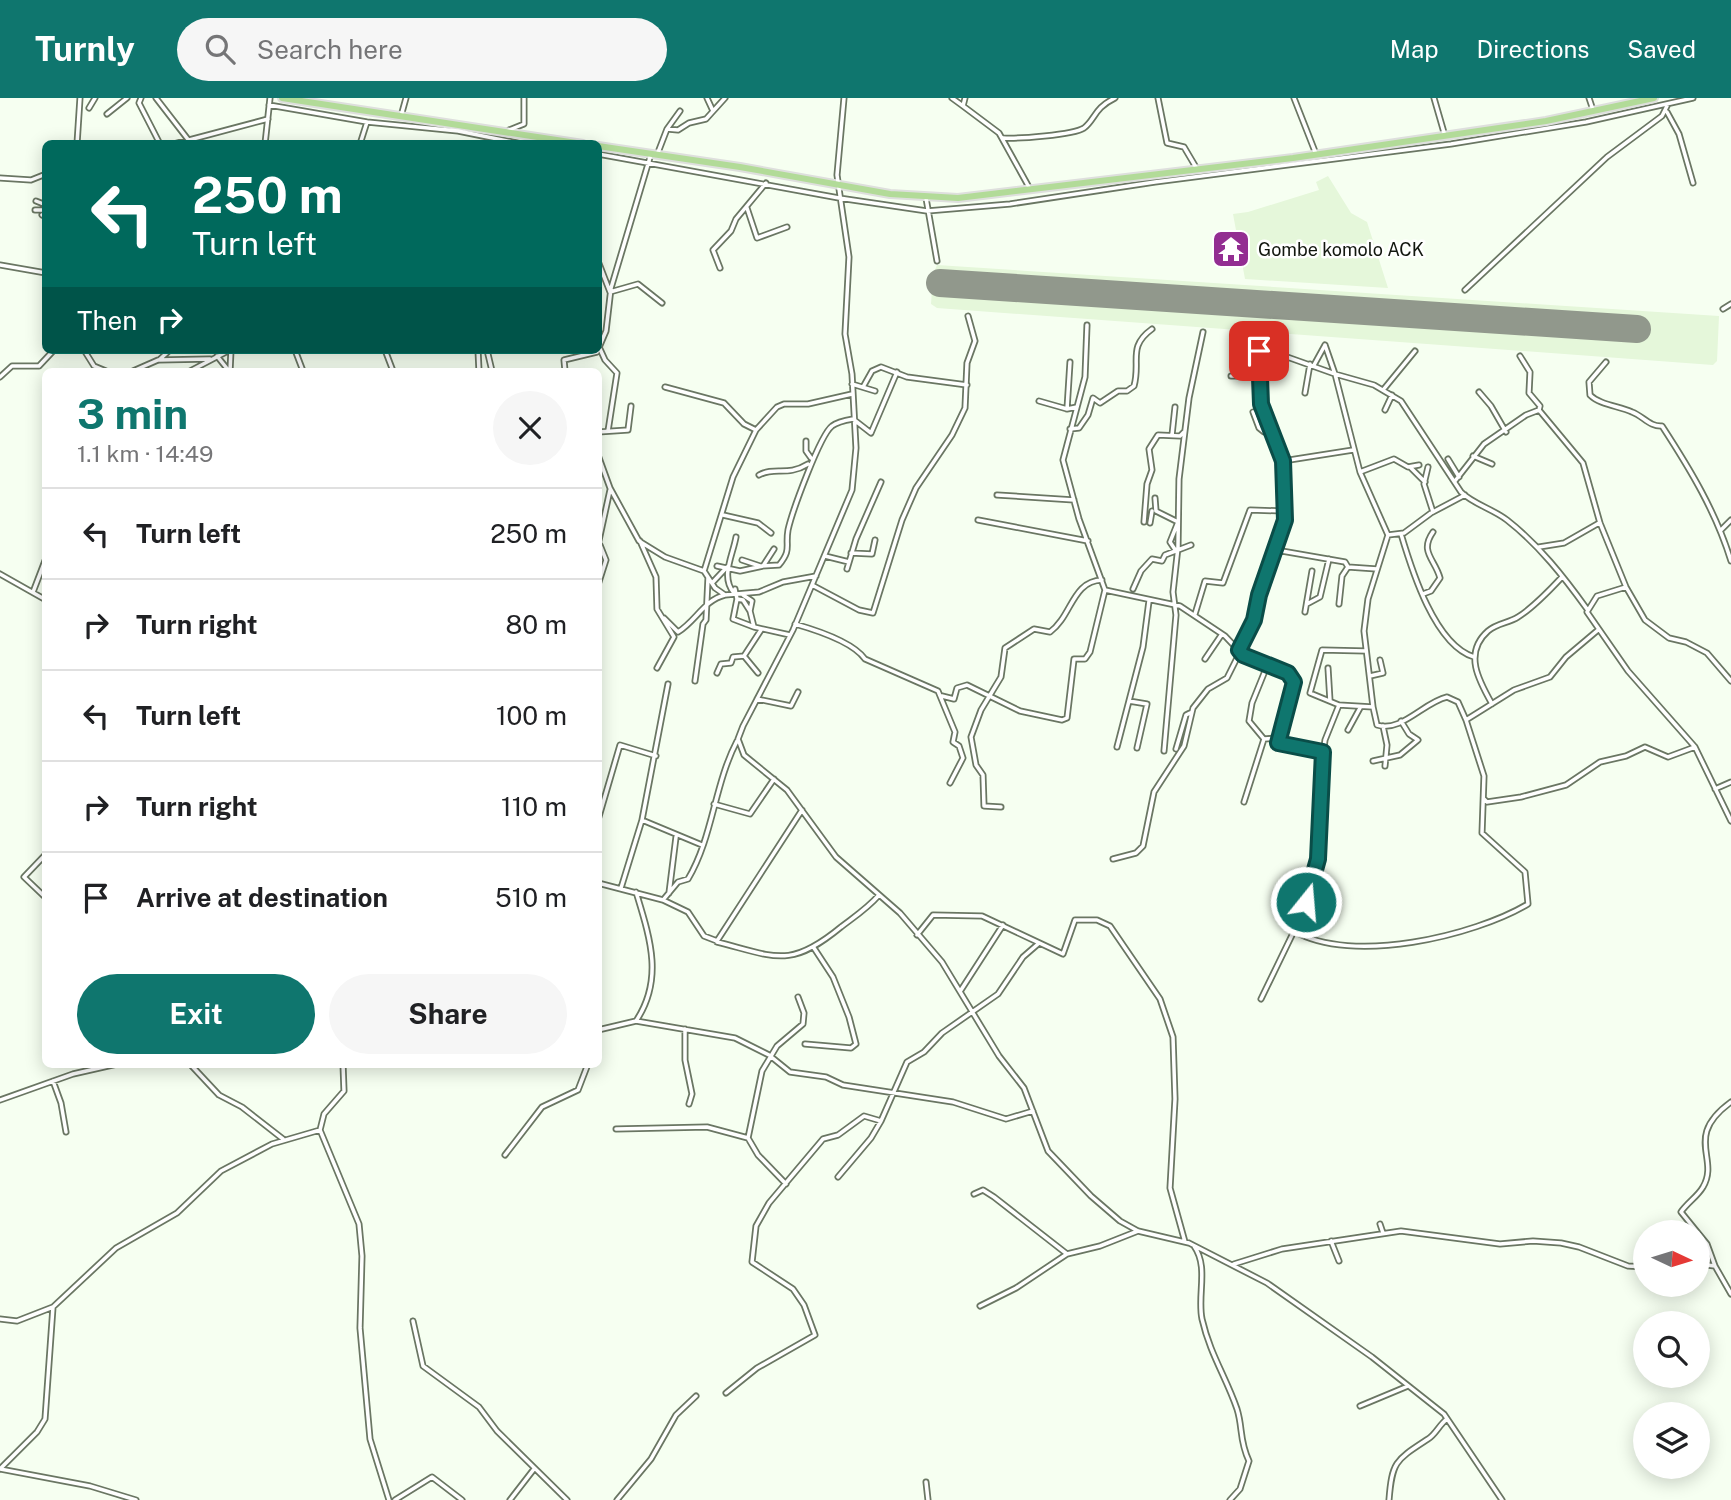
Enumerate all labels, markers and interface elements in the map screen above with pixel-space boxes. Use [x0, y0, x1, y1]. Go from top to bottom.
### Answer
search box [177, 18, 667, 81]
text: Turnly [35, 30, 135, 68]
icon: search [201, 30, 239, 68]
text: Search here [257, 34, 403, 65]
text: Map [1390, 35, 1439, 63]
text: Directions [1477, 35, 1589, 63]
text: Saved [1627, 35, 1696, 63]
text: 250 m [192, 166, 343, 224]
icon: left [77, 168, 168, 259]
text: Turn left [192, 225, 317, 262]
temple icon: Gombe komolo ACK [1210, 228, 1252, 270]
place label: Gombe komolo ACK [1258, 239, 1424, 260]
icon: right [151, 301, 189, 339]
text: Then [77, 305, 137, 336]
pin [1229, 321, 1289, 381]
icon: arrive [1240, 332, 1278, 370]
text: 3 min [77, 389, 188, 438]
button: close [493, 391, 567, 465]
text: 1.1 km · 14:49 [77, 440, 213, 467]
icon: left [77, 515, 115, 553]
text: Turn left [136, 518, 241, 549]
text: 250 m [490, 518, 567, 549]
icon: right [77, 606, 115, 644]
text: Turn right [136, 609, 258, 640]
text: 80 m [506, 609, 567, 640]
icon: left [77, 697, 115, 735]
text: Turn left [136, 700, 241, 731]
text: 100 m [496, 700, 567, 731]
icon: right [77, 788, 115, 826]
text: Turn right [136, 791, 258, 822]
text: 110 m [501, 791, 567, 822]
position arrow [1269, 865, 1343, 939]
icon: arrive [77, 879, 115, 917]
text: Arrive at destination [136, 882, 388, 913]
text: 510 m [495, 882, 567, 913]
button: Exit [77, 974, 315, 1054]
button: Share [329, 974, 567, 1054]
north arrow [1633, 1220, 1710, 1297]
map controls [1633, 1220, 1710, 1479]
button: search [1633, 1311, 1710, 1388]
button: layers [1633, 1402, 1710, 1479]

